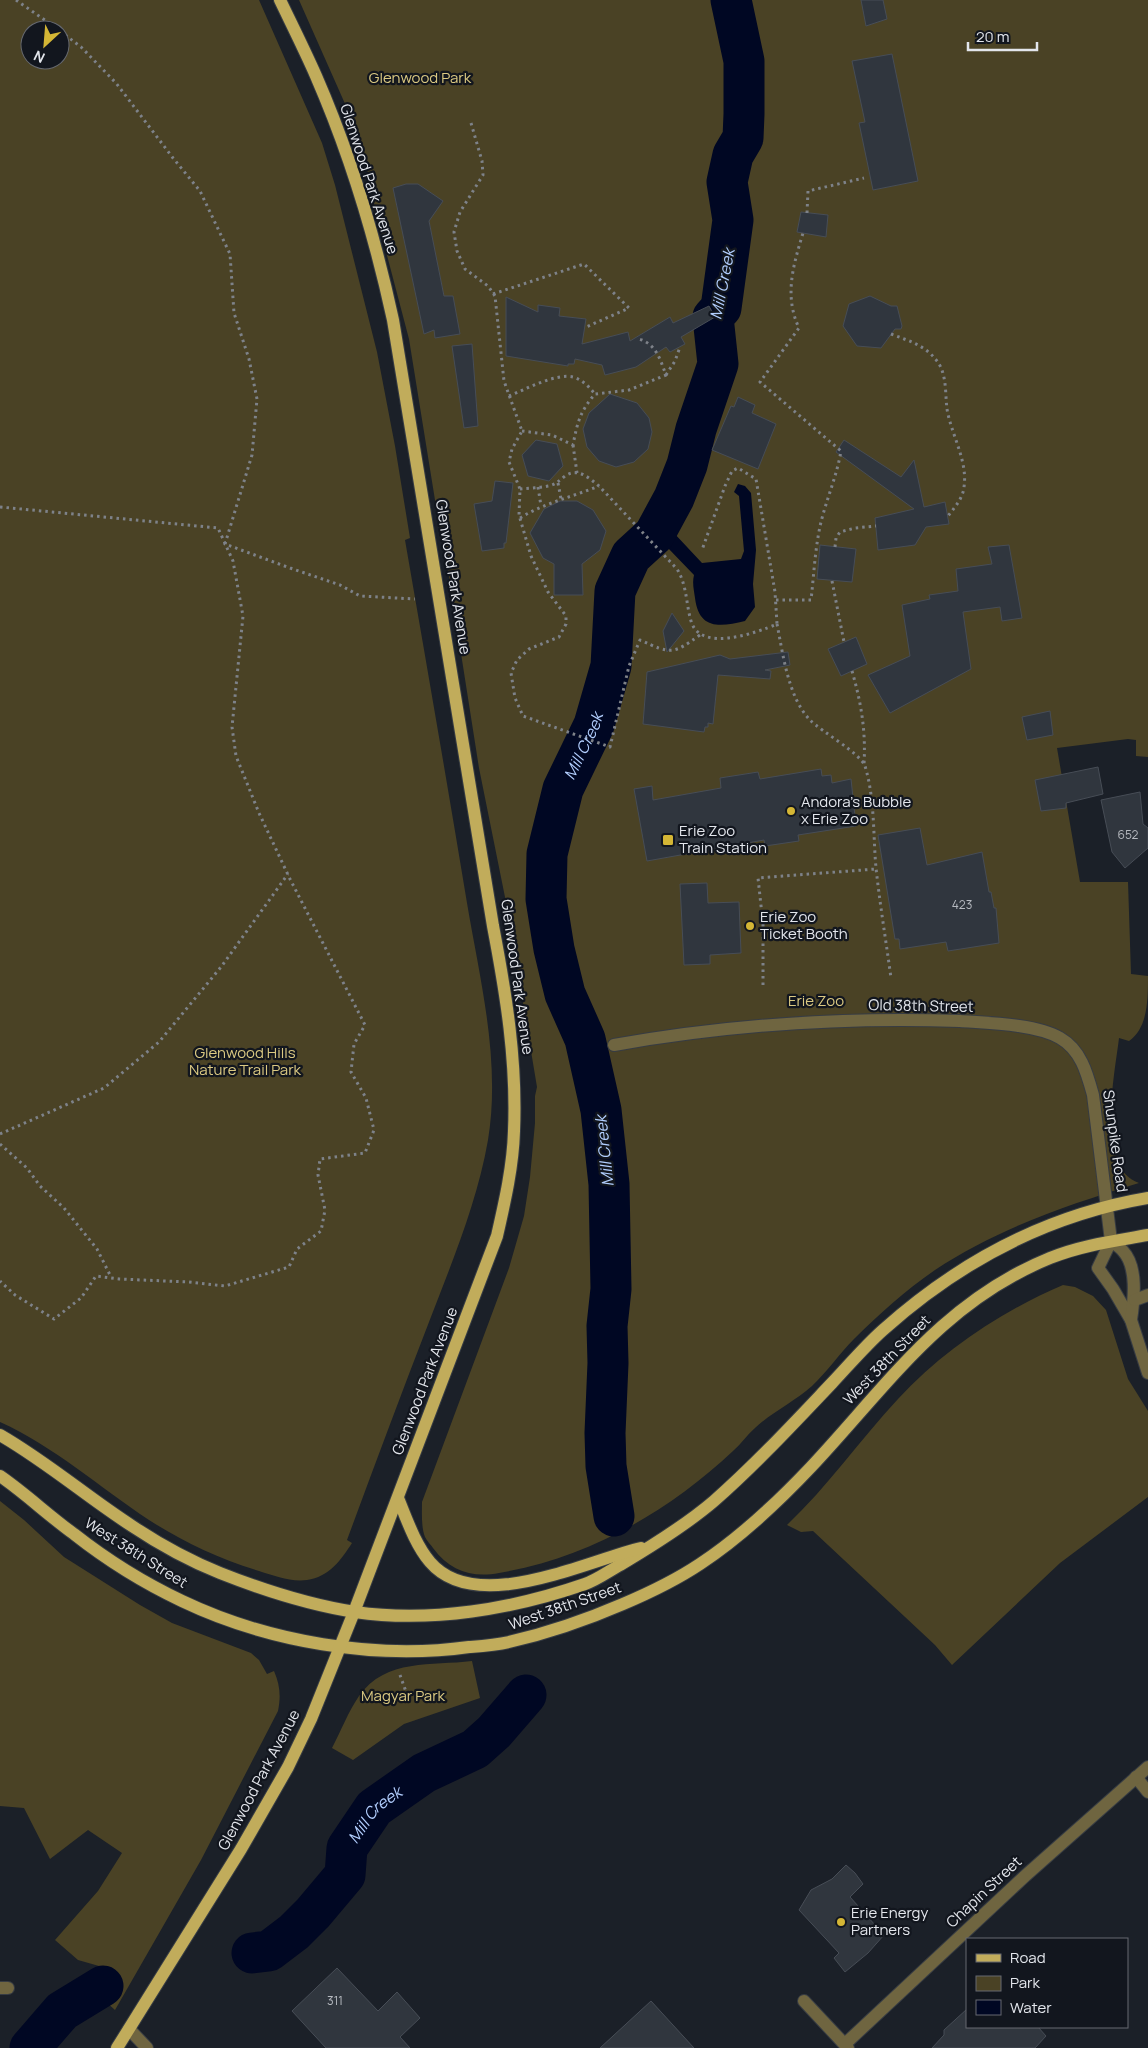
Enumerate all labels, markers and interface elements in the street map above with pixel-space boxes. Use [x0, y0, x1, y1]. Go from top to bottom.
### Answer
north arrow [20, 20, 70, 70]
scale bar [968, 20, 1037, 52]
text: 20 m [976, 26, 1009, 47]
text: N [30, 46, 48, 68]
park label: Glenwood Park [369, 67, 472, 88]
street label: Glenwood Park Avenue [335, 101, 404, 257]
water label: Mill Creek [704, 245, 740, 321]
street label: Glenwood Park Avenue [431, 498, 476, 656]
water label: Mill Creek [558, 708, 609, 783]
place label: Andora's Bubble x Erie Zoo [801, 791, 911, 829]
marker: Andora's Bubble x Erie Zoo [785, 805, 797, 817]
place label: Erie Zoo Train Station [679, 820, 767, 858]
house number: 652 [1118, 826, 1139, 843]
marker: Erie Zoo Train Station [661, 833, 675, 847]
house number: 423 [952, 896, 972, 913]
street label: Glenwood Park Avenue [496, 898, 539, 1056]
place label: Erie Zoo Ticket Booth [760, 906, 848, 944]
marker: Erie Zoo Ticket Booth [744, 920, 756, 932]
park label: Erie Zoo [788, 990, 844, 1011]
street label: Old 38th Street [868, 994, 974, 1017]
park label: Glenwood Hills Nature Trail Park [189, 1042, 302, 1080]
street label: Shunpike Road [1098, 1088, 1133, 1193]
water label: Mill Creek [589, 1112, 619, 1188]
street label: Glenwood Park Avenue [387, 1304, 462, 1458]
street label: West 38th Street [838, 1310, 935, 1409]
street label: West 38th Street [81, 1512, 192, 1593]
street label: West 38th Street [506, 1576, 624, 1635]
park label: Magyar Park [361, 1685, 446, 1706]
street label: Glenwood Park Avenue [213, 1705, 305, 1854]
water label: Mill Creek [342, 1780, 408, 1847]
street label: Chapin Street [941, 1851, 1026, 1932]
place label: Erie Energy Partners [851, 1902, 928, 1940]
marker: Erie Energy Partners [835, 1916, 847, 1928]
legend [966, 1938, 1128, 2028]
text: Road [1010, 1947, 1046, 1968]
text: Park [1010, 1972, 1040, 1993]
house number: 311 [327, 1992, 343, 2009]
text: Water [1010, 1997, 1052, 2018]

